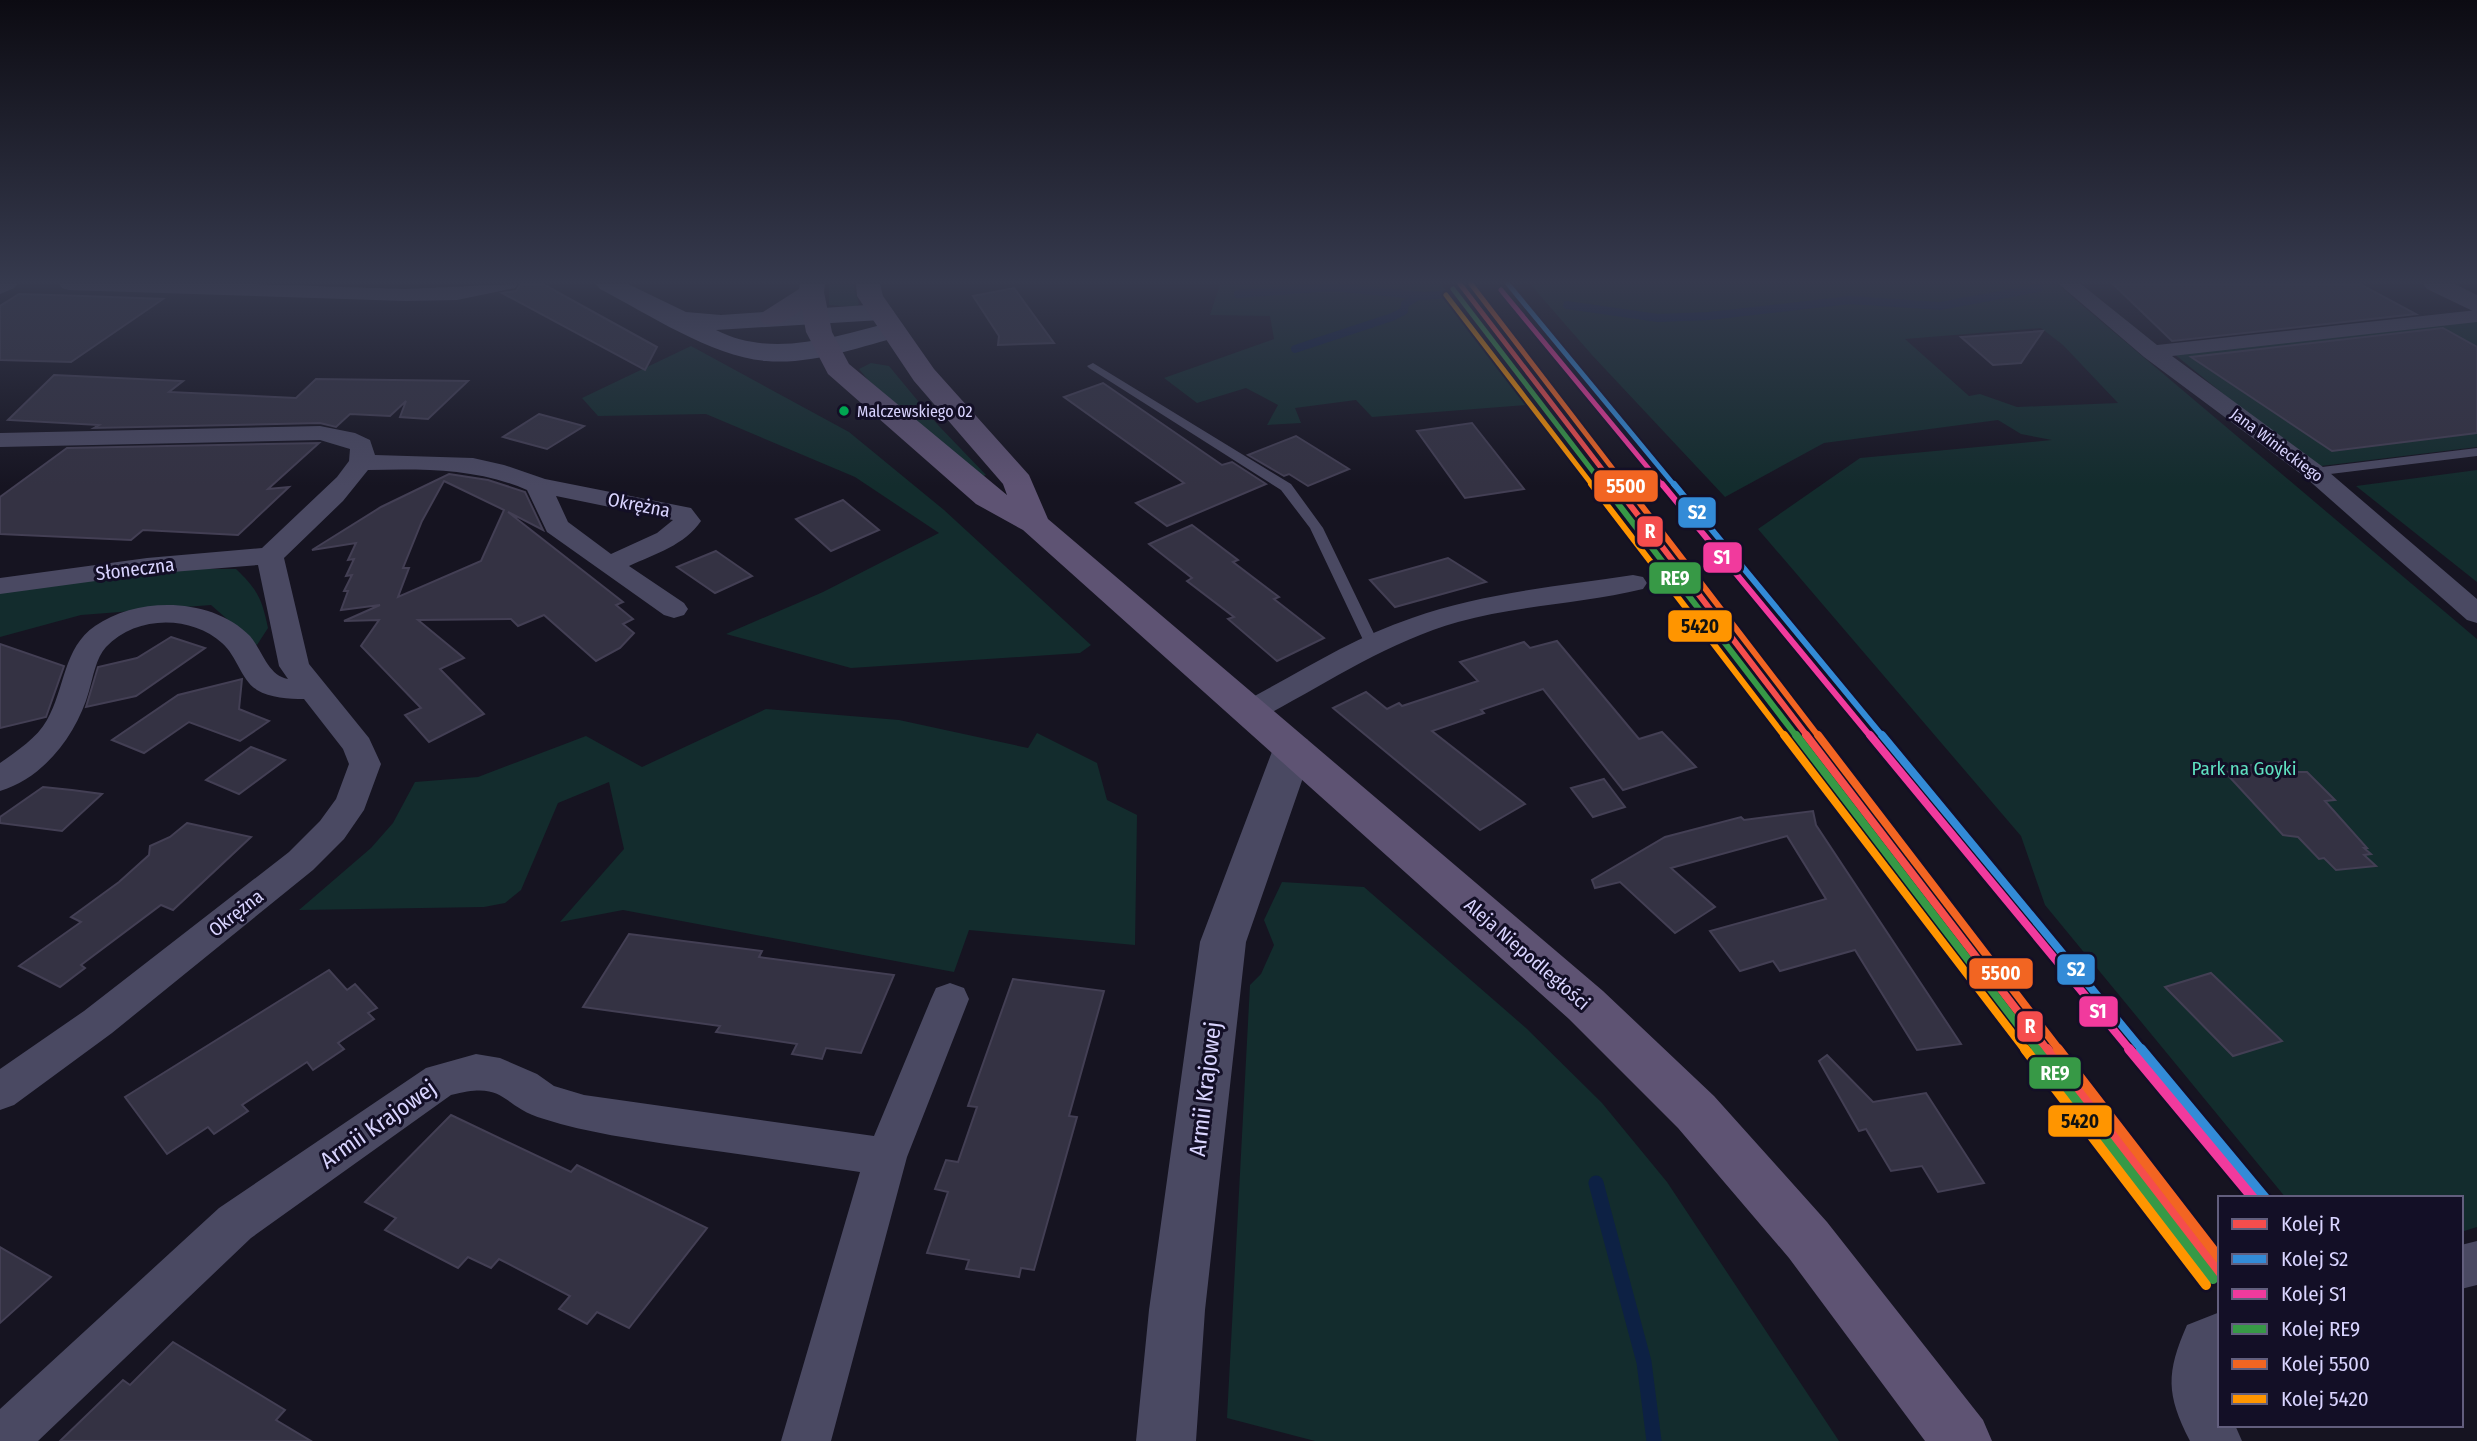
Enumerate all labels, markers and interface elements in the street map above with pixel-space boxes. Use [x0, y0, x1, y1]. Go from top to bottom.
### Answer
place label: Malczewskiego 02 [857, 402, 973, 421]
marker: Malczewskiego 02 [837, 404, 851, 418]
street label: Jana Winieckiego [2227, 404, 2327, 486]
line badge: 5500 [1593, 469, 1659, 503]
text: 5500 [1606, 475, 1646, 498]
street label: Okrężna [606, 488, 672, 522]
line badge: S2 [1677, 496, 1717, 529]
text: S2 [1688, 501, 1706, 524]
line badge: R [1636, 515, 1664, 548]
text: R [1645, 520, 1656, 543]
line badge: S1 [1702, 541, 1743, 574]
text: S1 [1713, 546, 1731, 569]
street label: Słoneczna [94, 553, 176, 585]
line badge: RE9 [1648, 561, 1702, 595]
text: RE9 [1660, 567, 1690, 590]
line badge: 5420 [1667, 609, 1733, 643]
text: 5420 [1681, 615, 1719, 638]
park label: Park na Goyki [2192, 757, 2296, 780]
street label: Okrężna [204, 885, 268, 941]
street label: Aleja Niepodległości [1460, 893, 1594, 1015]
line badge: S2 [2056, 953, 2096, 986]
line badge: 5500 [1968, 957, 2034, 990]
text: S2 [2067, 958, 2085, 981]
text: 5500 [1981, 962, 2021, 985]
line badge: S1 [2078, 995, 2119, 1028]
text: S1 [2089, 1000, 2107, 1023]
line badge: R [2016, 1010, 2044, 1043]
text: R [2025, 1015, 2036, 1038]
street label: Armii Krajowej [1183, 1020, 1227, 1158]
line badge: RE9 [2028, 1056, 2082, 1090]
text: RE9 [2040, 1062, 2070, 1085]
street label: Armii Krajowej [314, 1074, 442, 1174]
line badge: 5420 [2047, 1104, 2113, 1138]
text: 5420 [2061, 1110, 2099, 1133]
legend [2218, 1196, 2463, 1427]
text: Kolej R [2281, 1211, 2341, 1237]
text: Kolej S2 [2281, 1246, 2348, 1272]
text: Kolej S1 [2281, 1281, 2347, 1307]
text: Kolej RE9 [2281, 1316, 2360, 1342]
text: Kolej 5500 [2281, 1351, 2370, 1377]
text: Kolej 5420 [2281, 1386, 2369, 1412]

